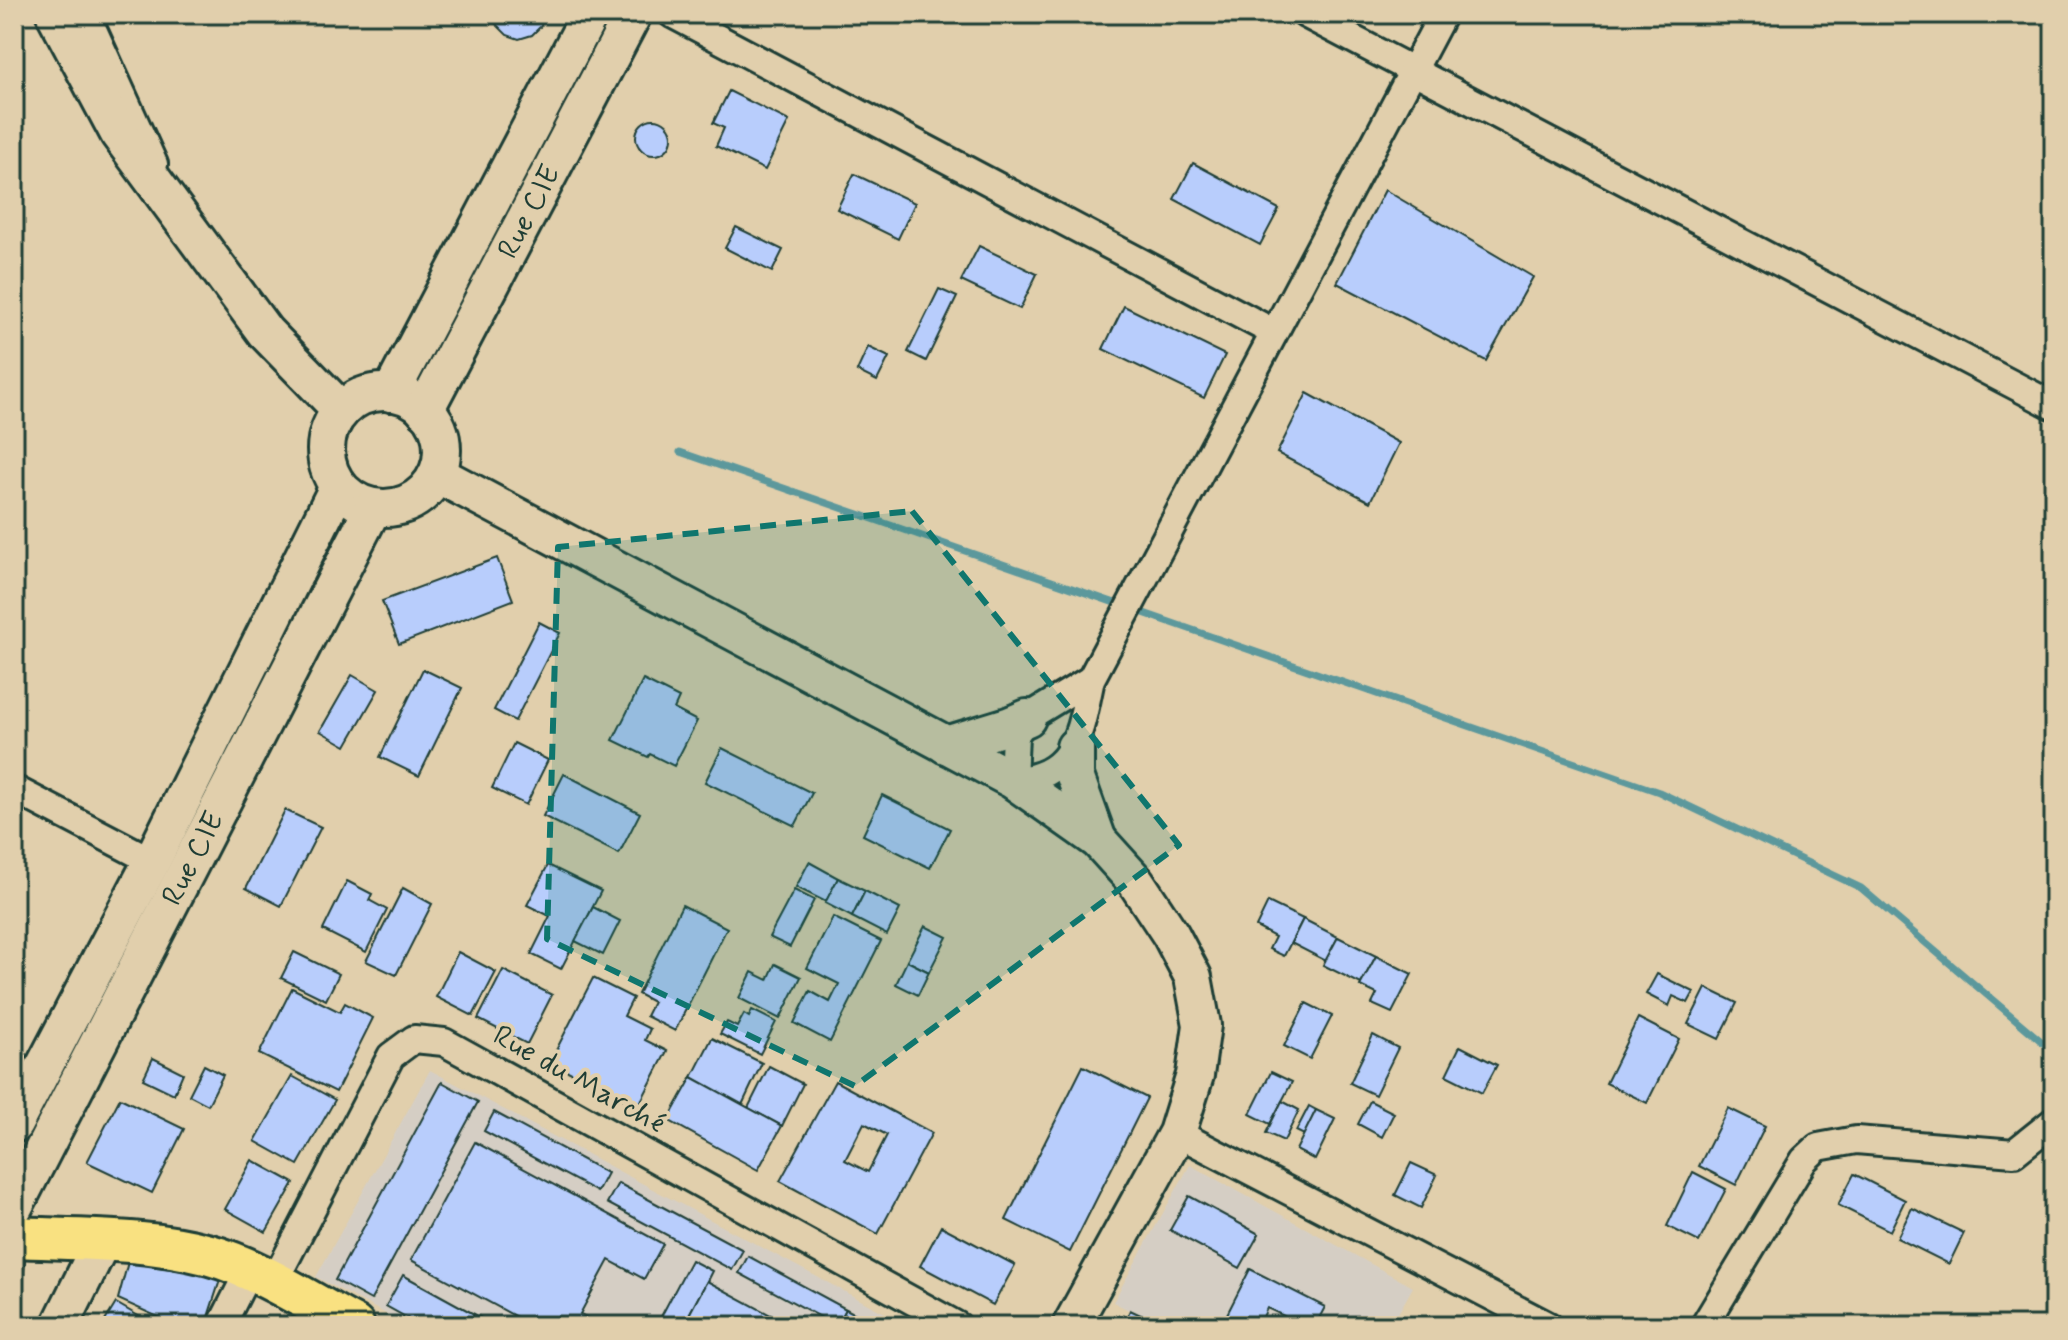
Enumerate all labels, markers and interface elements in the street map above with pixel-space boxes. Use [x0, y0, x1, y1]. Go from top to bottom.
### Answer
street label: Rue CIE [489, 158, 570, 265]
street label: Rue CIE [153, 805, 233, 912]
street label: Rue du Marché [486, 1017, 672, 1143]

